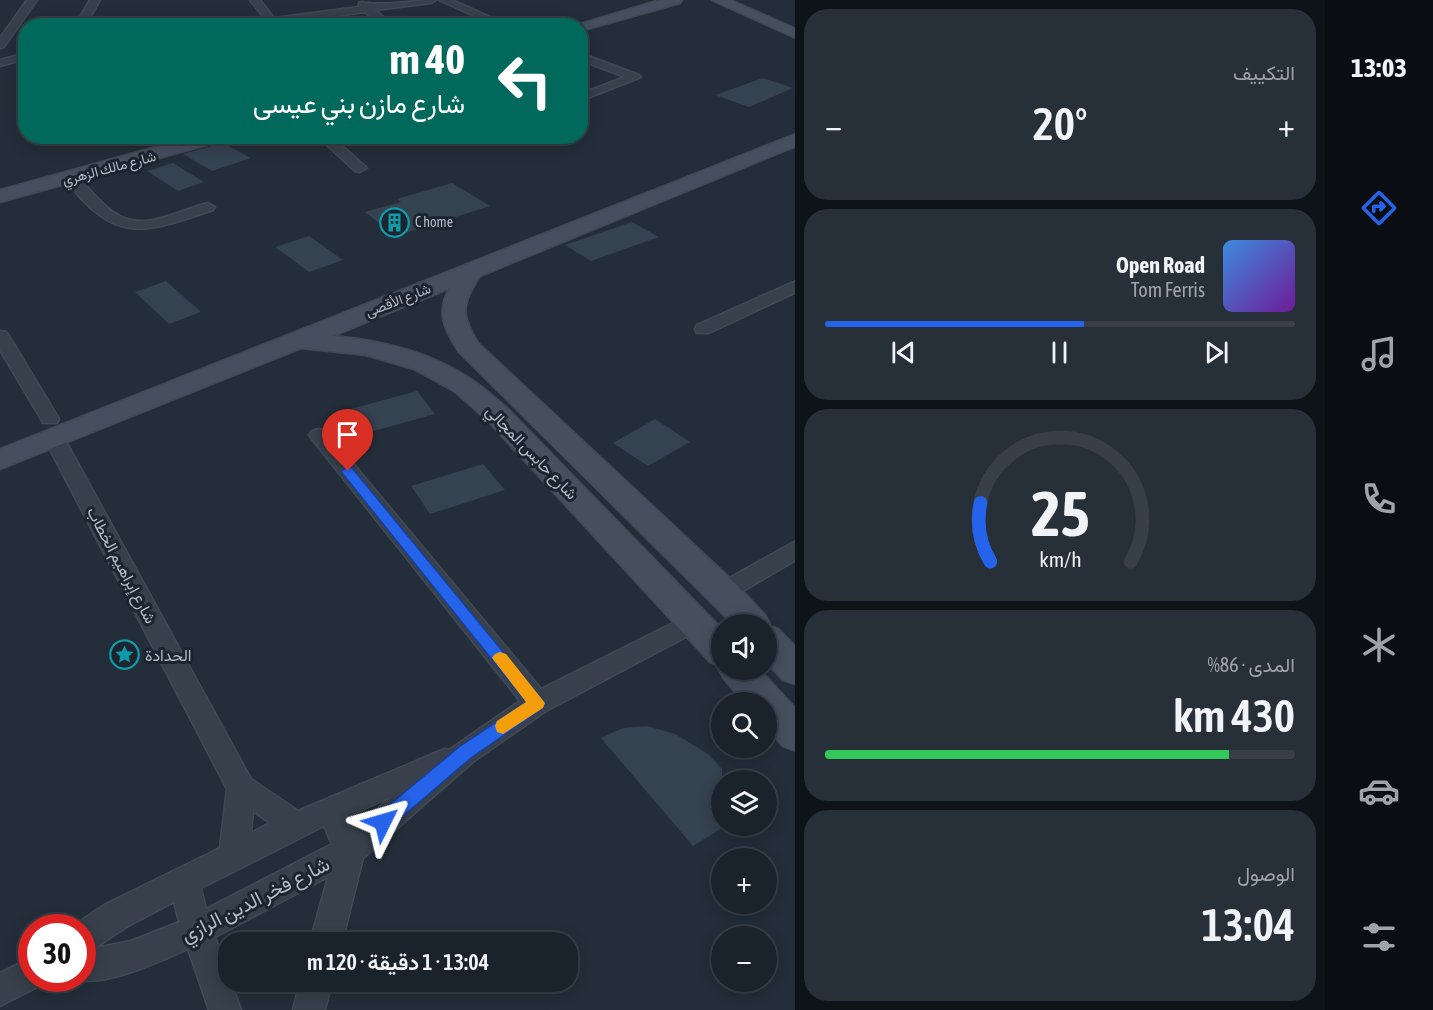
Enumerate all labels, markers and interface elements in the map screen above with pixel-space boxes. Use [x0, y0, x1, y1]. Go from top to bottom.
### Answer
text: 40 m [390, 35, 465, 83]
icon: left [486, 42, 564, 120]
text: 13:03 [1351, 52, 1407, 83]
text: التكييف [1233, 61, 1295, 84]
text: شارع مازن بني عيسى [253, 88, 465, 119]
text: 20° [1033, 98, 1087, 150]
text: − [825, 106, 842, 144]
text: + [1278, 106, 1295, 144]
street label: شارع مالك الزهري [60, 148, 159, 192]
icon: directions [1358, 187, 1400, 229]
building icon: C home [378, 206, 410, 238]
place label: C home [415, 214, 453, 230]
text: Open Road [1116, 252, 1205, 278]
text: Tom Ferris [1131, 278, 1205, 301]
street label: شارع الأقصى [363, 280, 434, 323]
icon: music [1358, 333, 1400, 375]
icon: previous [887, 336, 920, 369]
icon: pause [1043, 336, 1076, 369]
icon: next [1200, 336, 1233, 369]
street label: شارع حابس المجالي [479, 401, 581, 506]
pin [322, 409, 373, 471]
icon: arrive [331, 418, 364, 451]
text: 25 [1031, 478, 1089, 549]
icon: phone [1358, 478, 1400, 520]
street label: شارع إبراهيم الخطاب [81, 504, 160, 628]
text: km/h [1039, 547, 1081, 572]
map controls [711, 614, 777, 992]
button: sound [711, 614, 777, 680]
icon: climate [1358, 624, 1400, 666]
place icon: الحدادة [108, 639, 140, 671]
place label: الحدادة [145, 646, 192, 664]
text: المدى · 86% [1207, 653, 1295, 676]
text: 430 km [1173, 690, 1295, 742]
button: search [711, 692, 777, 758]
button: layers [711, 770, 777, 836]
icon: car [1358, 770, 1400, 812]
position arrow [351, 790, 415, 854]
button: + [711, 848, 777, 914]
street label: شارع فخر الدين الرازي [177, 852, 336, 952]
text: الوصول [1237, 862, 1295, 885]
text: 13:04 [1201, 899, 1295, 951]
speed limit sign: 30 [18, 914, 96, 992]
icon: filters [1358, 916, 1400, 958]
button: − [711, 926, 777, 992]
text: 13:04 · 1 دقيقة · 120 m [307, 949, 489, 975]

